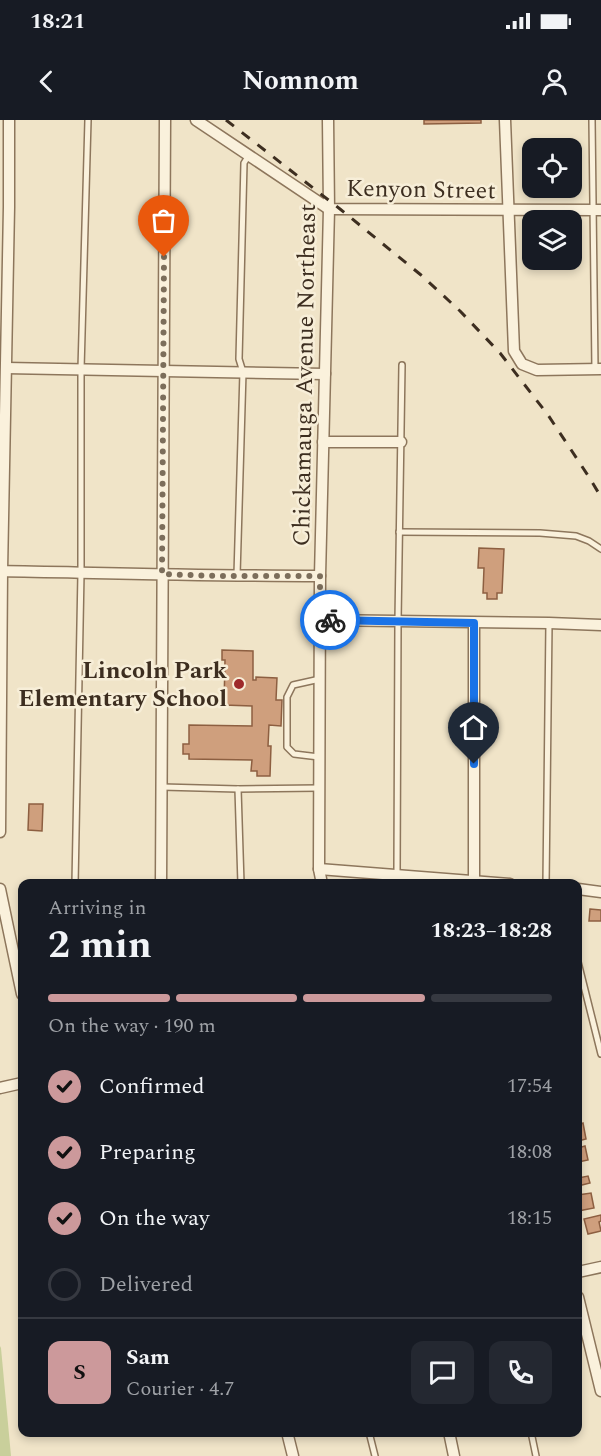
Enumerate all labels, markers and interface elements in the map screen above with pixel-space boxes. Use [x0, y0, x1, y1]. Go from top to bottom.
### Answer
text: 18:21 [30, 5, 85, 38]
text: Nomnom [242, 60, 359, 102]
icon: back [30, 65, 63, 98]
icon: person [538, 65, 571, 98]
map controls [522, 138, 582, 270]
button: locate [522, 138, 582, 198]
street label: Kenyon Street [346, 171, 496, 209]
pin [138, 195, 189, 257]
street label: Chickamauga Avenue Northeast [284, 203, 326, 547]
icon: bag [147, 204, 180, 237]
button: layers [522, 210, 582, 270]
courier [300, 590, 360, 650]
icon: bike [314, 604, 347, 637]
place label: Lincoln Park Elementary School [18, 653, 228, 717]
marker: Lincoln Park Elementary School [232, 677, 246, 691]
pin [448, 702, 499, 764]
icon: home [457, 711, 490, 744]
text: Arriving in [48, 893, 146, 923]
text: 18:23–18:28 [430, 914, 552, 947]
text: 2 min [48, 916, 152, 975]
text: On the way · 190 m [48, 1011, 216, 1041]
icon: check [48, 1070, 81, 1103]
text: Confirmed [99, 1070, 205, 1103]
text: 17:54 [507, 1071, 552, 1101]
icon: check [48, 1136, 81, 1169]
text: Preparing [99, 1136, 196, 1169]
text: 18:08 [507, 1137, 552, 1167]
icon: check [48, 1202, 81, 1235]
text: On the way [99, 1202, 210, 1235]
text: 18:15 [507, 1203, 552, 1233]
text: Delivered [99, 1268, 193, 1301]
text: Sam [126, 1341, 170, 1374]
button: chat [411, 1341, 474, 1404]
button: phone [489, 1341, 552, 1404]
text: S [73, 1356, 86, 1389]
text: Courier · 4.7 [126, 1374, 234, 1404]

